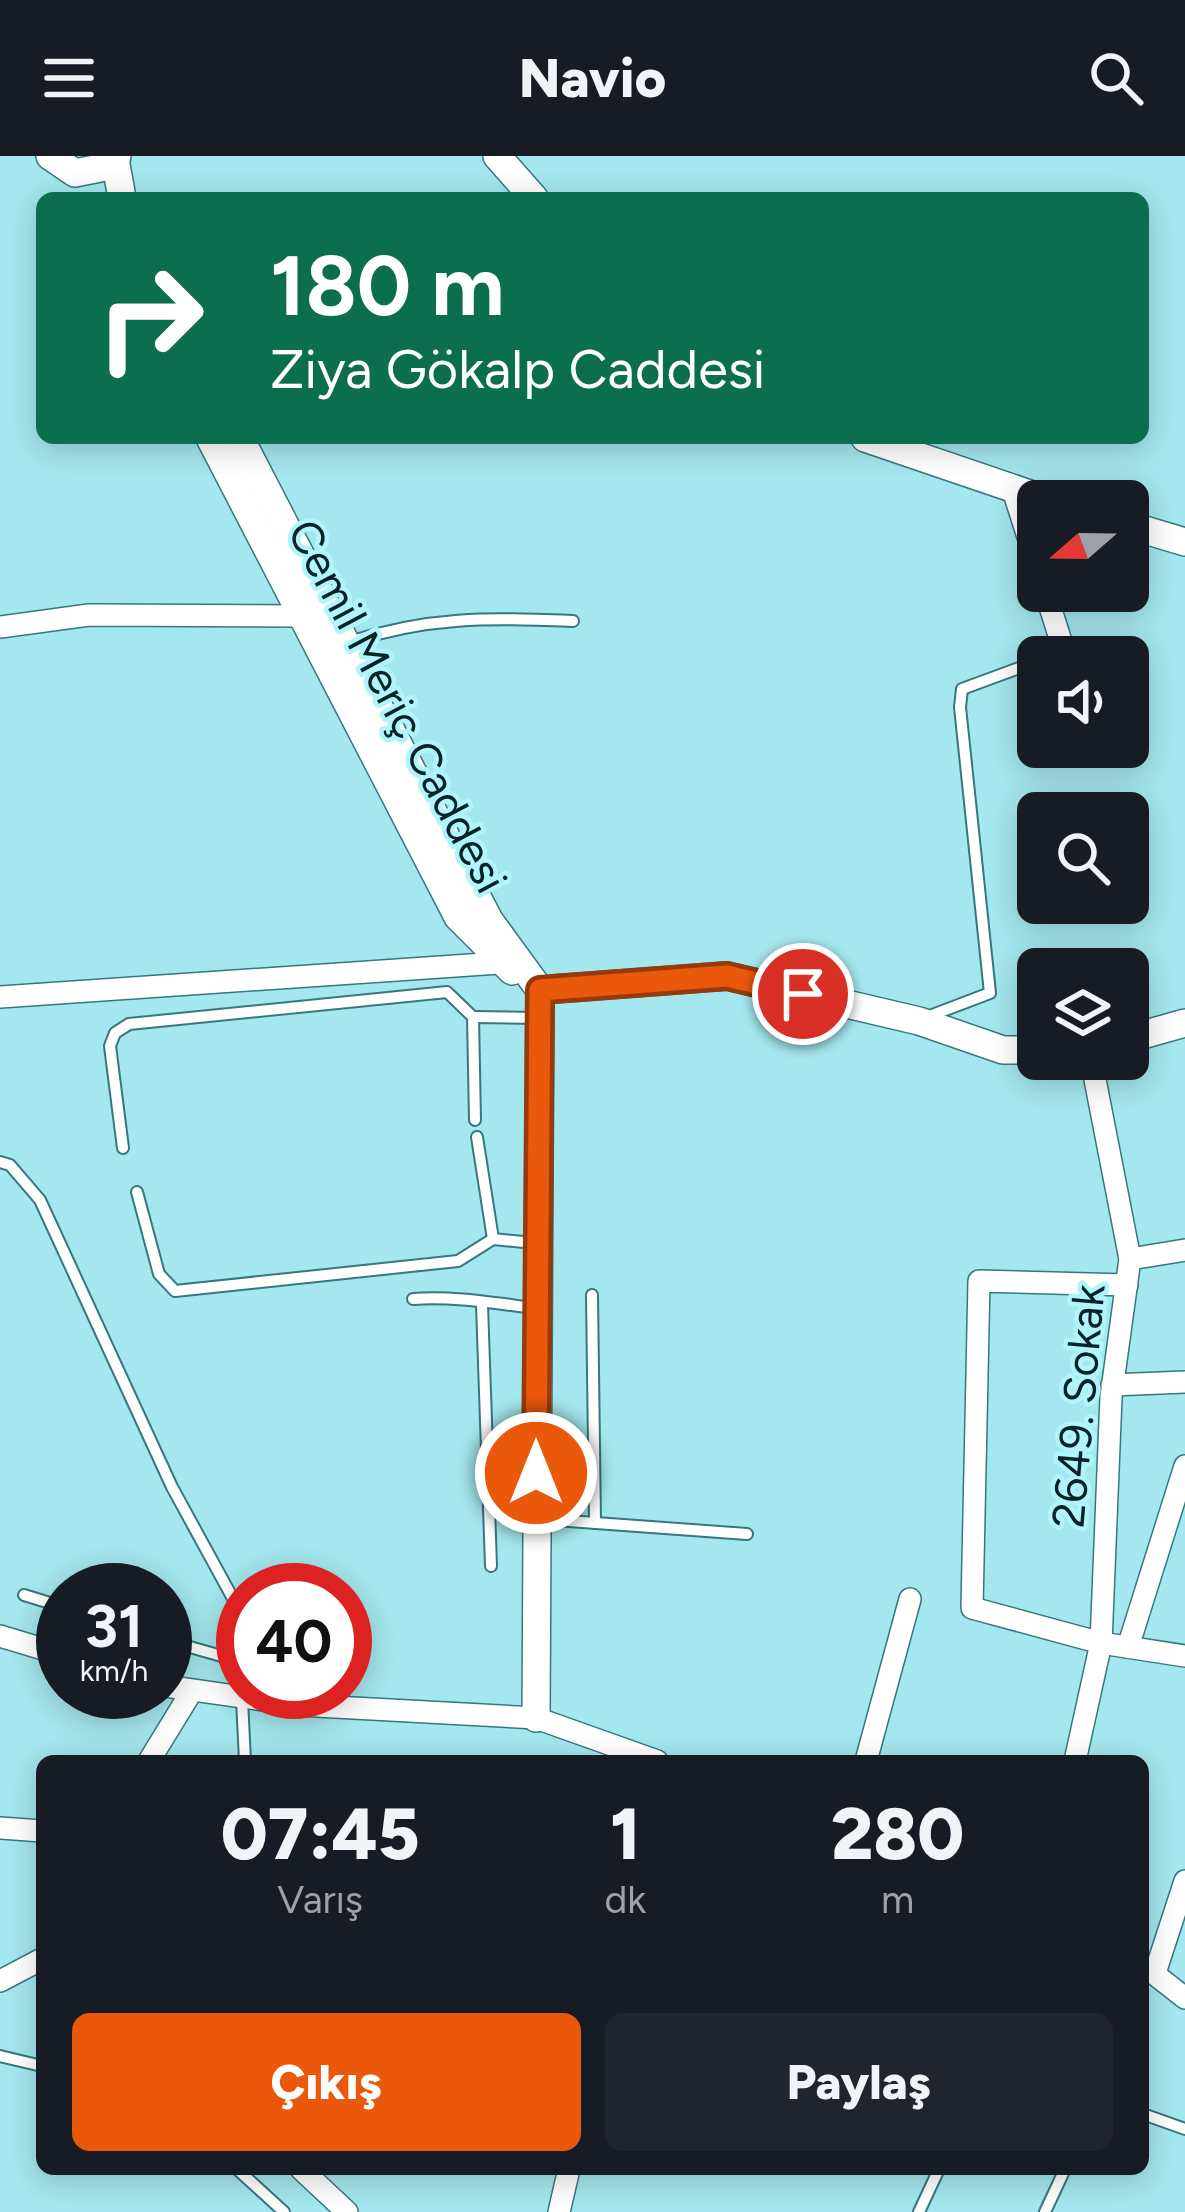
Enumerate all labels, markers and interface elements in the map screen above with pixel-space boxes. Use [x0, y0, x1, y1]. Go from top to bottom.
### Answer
icon: menu [36, 45, 102, 111]
icon: search [1083, 45, 1149, 111]
text: Navio [519, 46, 666, 111]
text: 180 m [270, 235, 505, 336]
icon: right [72, 240, 228, 396]
text: Ziya Gökalp Caddesi [270, 337, 765, 402]
north arrow [1017, 480, 1149, 612]
map controls [1017, 480, 1149, 1080]
street label: Cemil Meriç Caddesi [277, 510, 519, 902]
button: sound [1017, 636, 1149, 768]
button: search [1017, 792, 1149, 924]
pin [752, 943, 854, 1045]
button: layers [1017, 948, 1149, 1080]
icon: arrive [770, 961, 836, 1027]
street label: 2649. Sokak [1040, 1282, 1116, 1530]
position arrow [473, 1410, 599, 1536]
speed limit sign: 40 [216, 1563, 372, 1719]
text: 31 [85, 1590, 143, 1662]
text: km/h [80, 1652, 148, 1689]
text: 07:45 [221, 1791, 420, 1877]
text: 1 [610, 1791, 641, 1877]
text: 280 [831, 1791, 964, 1877]
text: Varış [277, 1876, 363, 1923]
text: dk [604, 1876, 646, 1923]
text: m [881, 1876, 914, 1923]
button: Çıkış [72, 2013, 581, 2151]
button: Paylaş [605, 2013, 1113, 2151]

